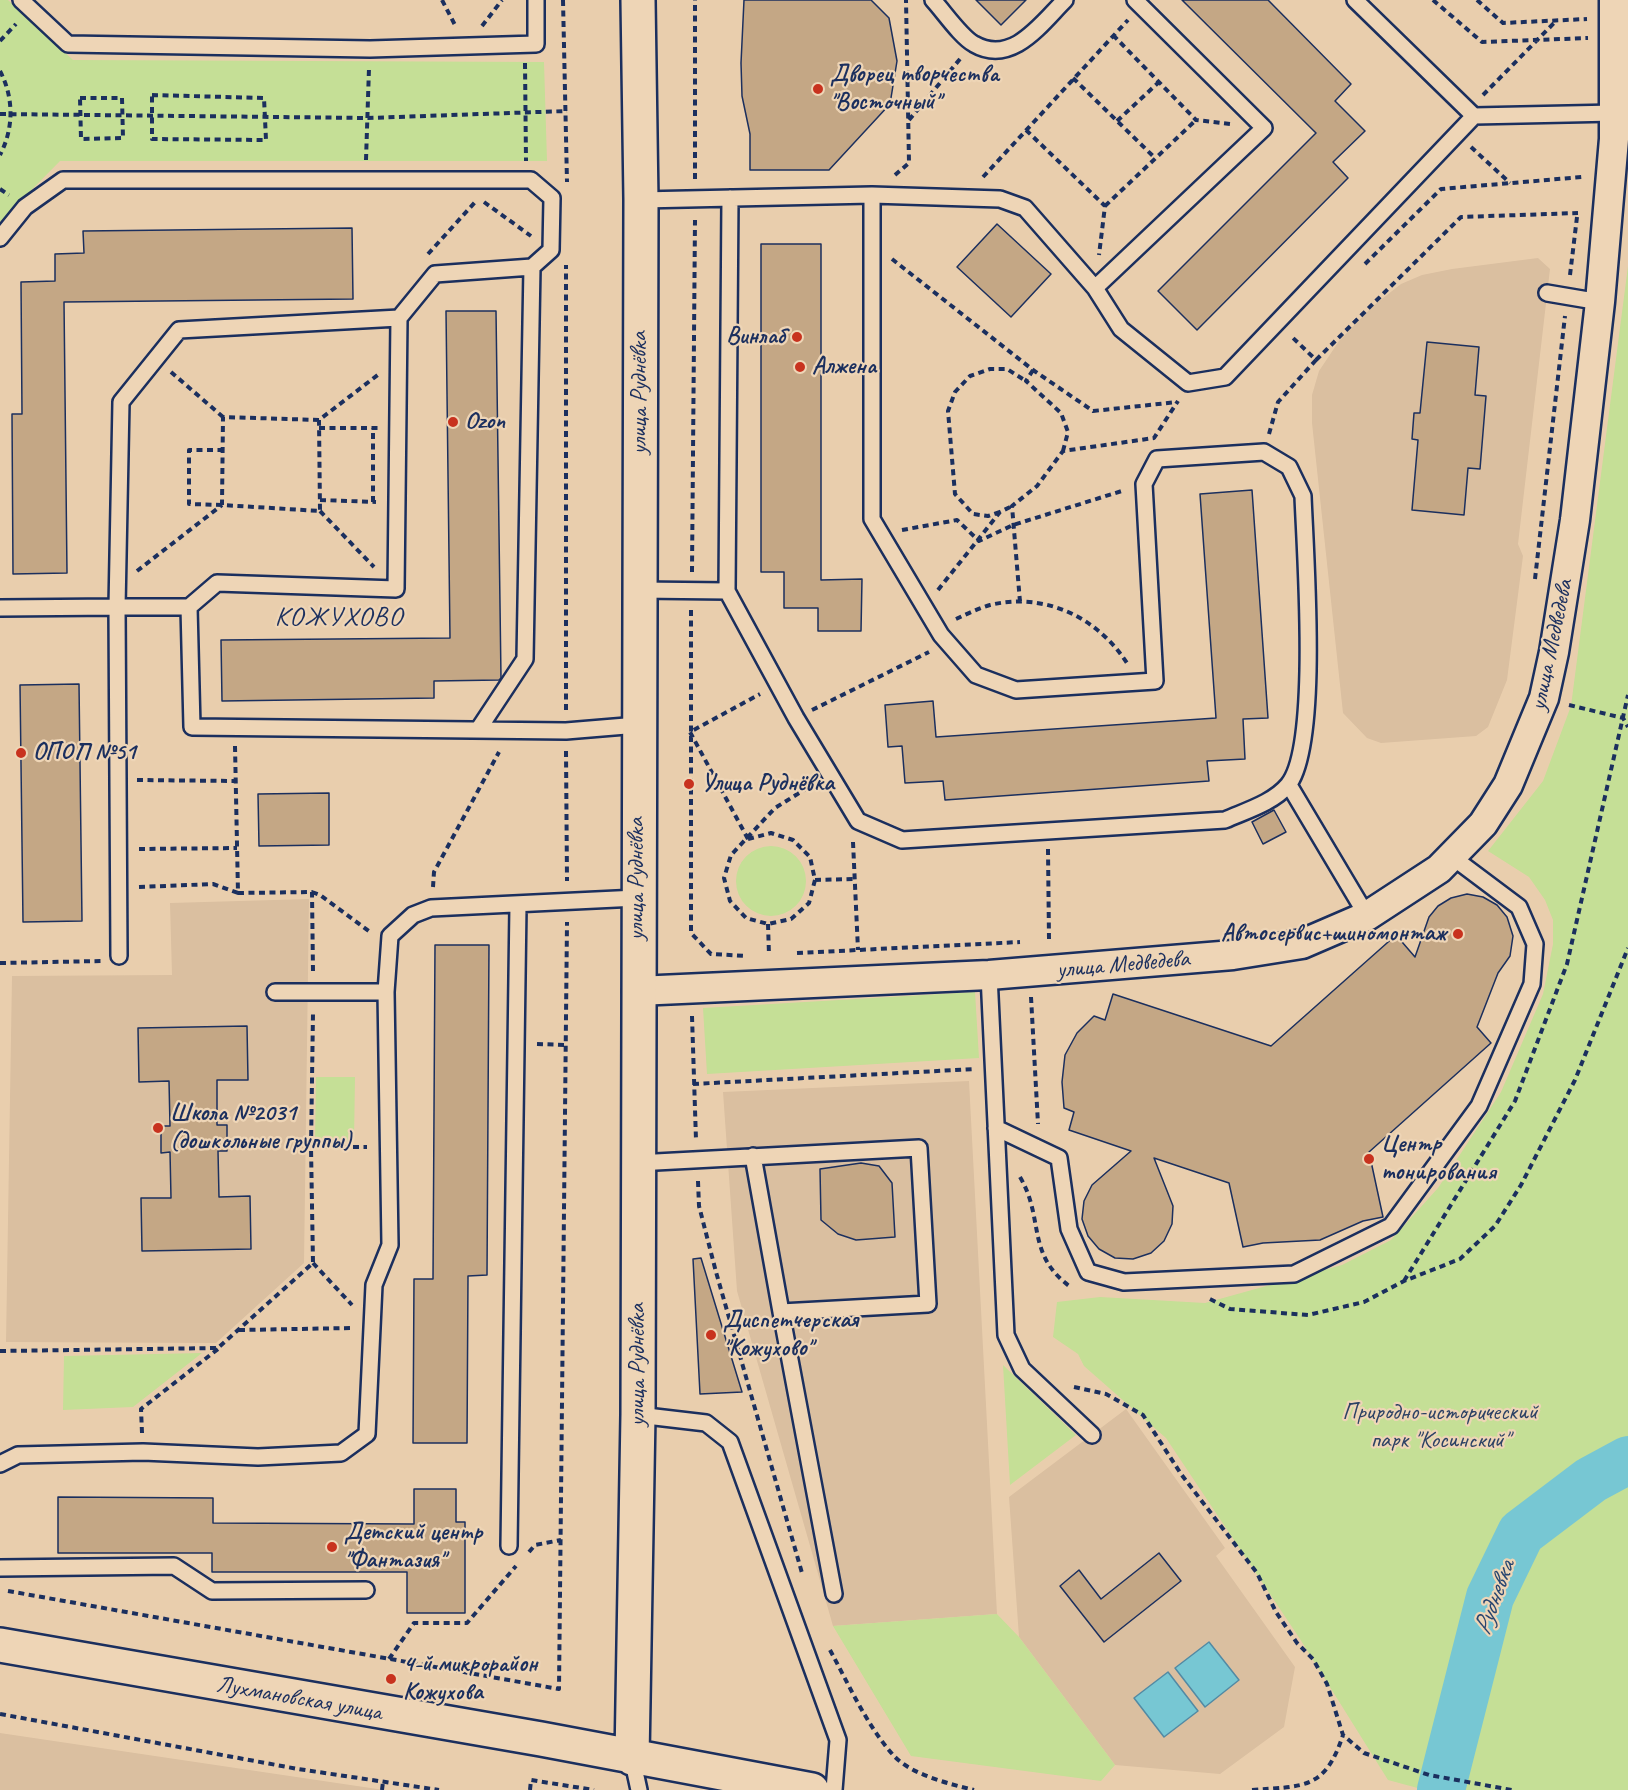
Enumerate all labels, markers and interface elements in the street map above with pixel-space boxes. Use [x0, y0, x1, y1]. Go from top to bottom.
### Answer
place label: Дворец творчества "Восточный" [830, 61, 999, 117]
marker: Дворец творчества "Восточный" [811, 82, 825, 96]
place label: Винлаб [726, 323, 785, 351]
marker: Винлаб [790, 330, 804, 344]
street label: улица Руднёвка [626, 331, 654, 455]
place label: Алжена [812, 353, 876, 381]
marker: Алжена [793, 360, 807, 374]
place label: Ozon [465, 408, 505, 436]
marker: Ozon [446, 415, 460, 429]
street label: улица Медведева [1524, 577, 1580, 713]
district label: КОЖУХОВО [274, 602, 404, 634]
place label: ОПОП №51 [33, 739, 136, 767]
marker: ОПОП №51 [14, 746, 28, 760]
place label: Улица Руднёвка [701, 770, 834, 798]
marker: Улица Руднёвка [682, 777, 696, 791]
street label: улица Руднёвка [623, 817, 651, 941]
place label: Автосервис+шиномонтаж [1221, 920, 1446, 948]
marker: Автосервис+шиномонтаж [1451, 927, 1465, 941]
street label: улица Медведева [1055, 945, 1191, 985]
place label: Школа №2031 (дошкольные группы) [170, 1100, 351, 1156]
marker: Школа №2031 (дошкольные группы) [151, 1121, 165, 1135]
place label: Центр тонирования [1381, 1131, 1496, 1187]
marker: Центр тонирования [1362, 1152, 1376, 1166]
street label: улица Руднёвка [624, 1303, 652, 1427]
place label: Диспетчерская "Кожухово" [723, 1307, 858, 1363]
marker: Диспетчерская "Кожухово" [704, 1328, 718, 1342]
park label: Природно-исторический парк "Косинский" [1342, 1399, 1538, 1455]
place label: Детский центр "Фантазия" [344, 1519, 482, 1575]
marker: Детский центр "Фантазия" [325, 1540, 339, 1554]
water label: Рудневка [1467, 1557, 1523, 1639]
place label: 4-й микрорайон Кожухова [403, 1651, 538, 1707]
street label: Лухмановская улица [214, 1670, 384, 1728]
marker: 4-й микрорайон Кожухова [384, 1672, 398, 1686]

